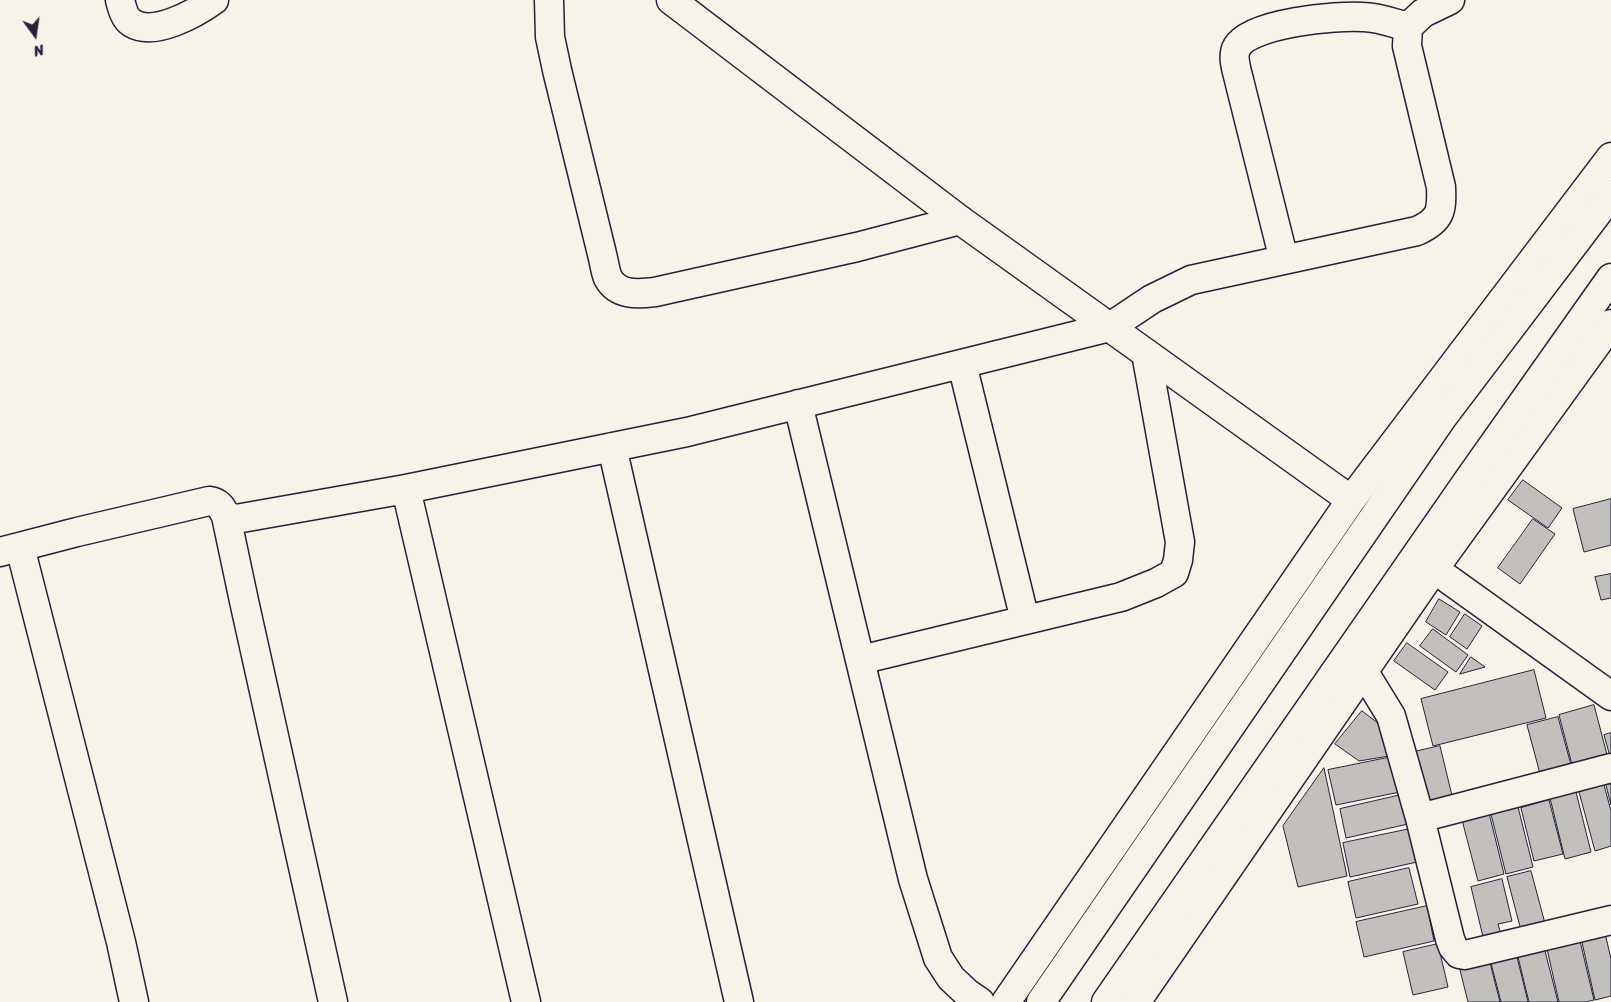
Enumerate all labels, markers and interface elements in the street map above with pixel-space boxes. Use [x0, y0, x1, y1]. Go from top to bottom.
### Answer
north arrow [10, 10, 60, 60]
text: N [31, 37, 46, 63]

